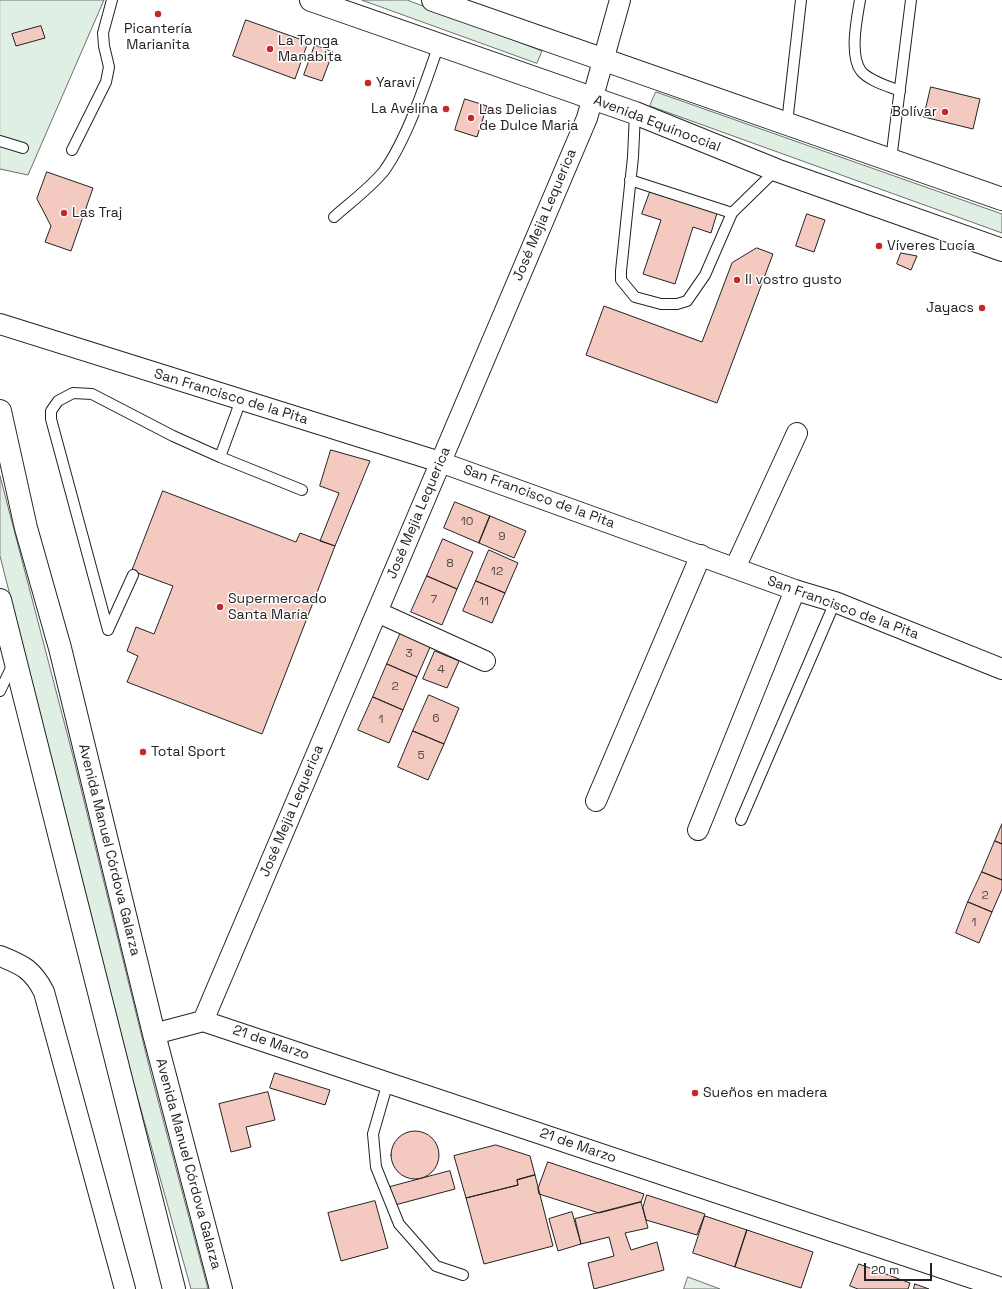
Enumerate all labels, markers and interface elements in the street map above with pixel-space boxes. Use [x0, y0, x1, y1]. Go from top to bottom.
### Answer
marker: Picantería Marianita [153, 9, 163, 19]
place label: Picantería Marianita [124, 21, 192, 54]
place label: La Tonga Manabita [278, 33, 342, 66]
marker: La Tonga Manabita [265, 44, 275, 54]
place label: Yaraví [376, 75, 415, 91]
marker: Yaraví [363, 78, 373, 88]
street label: Avenida Equinoccial [591, 92, 723, 156]
place label: La Avelina [371, 101, 438, 117]
place label: Las Delicias de Dulce Maria [479, 102, 578, 134]
marker: La Avelina [441, 104, 451, 114]
place label: Bolívar [892, 104, 937, 120]
marker: Bolívar [940, 107, 950, 117]
marker: Las Delicias de Dulce Maria [466, 113, 476, 123]
street label: José Mejia Lequerica [510, 147, 580, 283]
place label: Las Traj [72, 205, 122, 221]
marker: Las Traj [59, 208, 69, 218]
place label: Víveres Lucía [887, 238, 975, 254]
marker: Víveres Lucía [874, 241, 884, 251]
place label: Il vostro gusto [745, 272, 842, 288]
marker: Il vostro gusto [732, 275, 742, 285]
place label: Jayacs [926, 300, 974, 316]
marker: Jayacs [977, 303, 987, 313]
street label: San Francisco de la Pita [152, 366, 310, 428]
street label: José Mejia Lequerica [384, 445, 454, 581]
street label: San Francisco de la Pita [461, 462, 617, 532]
house number: 10 [461, 515, 473, 529]
house number: 9 [498, 530, 506, 544]
house number: 8 [446, 557, 454, 571]
house number: 12 [491, 565, 503, 579]
street label: San Francisco de la Pita [765, 573, 921, 643]
place label: Supermercado Santa María [228, 591, 327, 624]
house number: 7 [431, 593, 437, 607]
house number: 11 [479, 595, 489, 609]
marker: Supermercado Santa María [215, 602, 225, 612]
house number: 3 [405, 647, 413, 661]
house number: 4 [437, 663, 445, 677]
house number: 2 [391, 680, 399, 694]
house number: 6 [432, 712, 440, 726]
house number: 1 [378, 713, 384, 727]
street label: Avenida Manuel Córdova Galarza [75, 742, 143, 958]
street label: José Mejia Lequerica [257, 743, 327, 879]
place label: Total Sport [151, 744, 226, 760]
marker: Total Sport [138, 747, 148, 757]
house number: 5 [417, 749, 425, 763]
house number: 2 [981, 889, 989, 903]
house number: 1 [971, 916, 977, 930]
street label: 21 de Marzo [230, 1022, 312, 1064]
street label: Avenida Manuel Córdova Galarza [152, 1057, 224, 1271]
place label: Sueños en madera [703, 1085, 827, 1101]
marker: Sueños en madera [690, 1088, 700, 1098]
street label: 21 de Marzo [537, 1125, 619, 1167]
scale bar [866, 1255, 934, 1281]
text: 20 m [871, 1262, 899, 1278]

